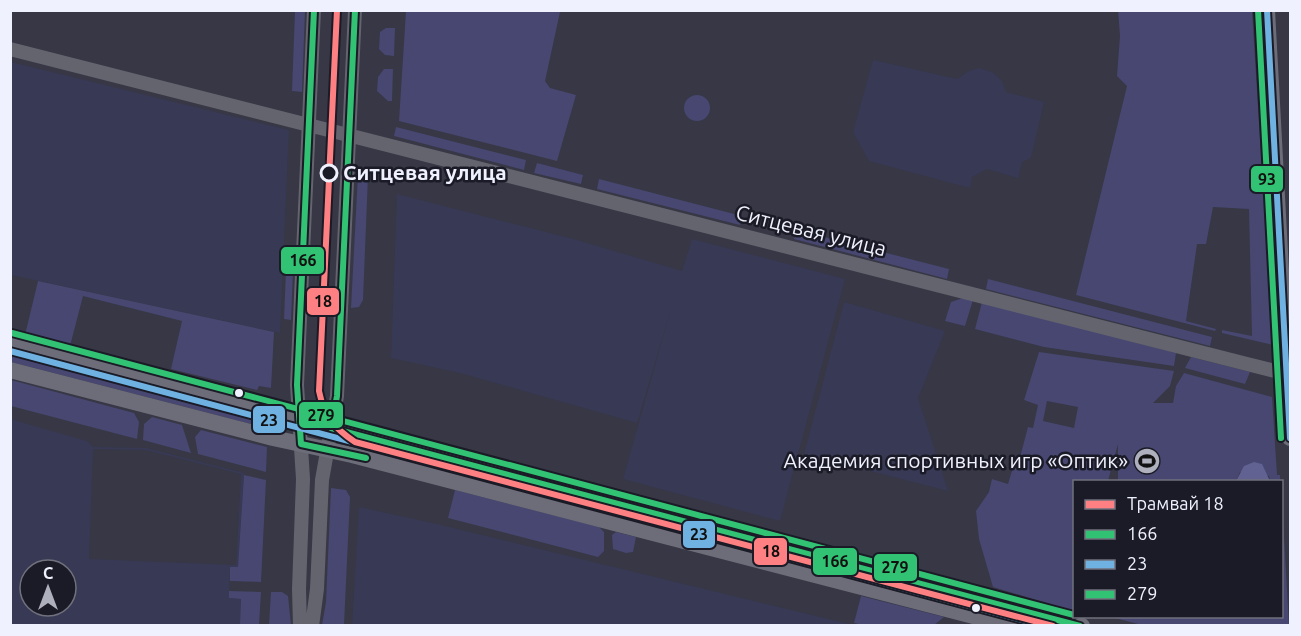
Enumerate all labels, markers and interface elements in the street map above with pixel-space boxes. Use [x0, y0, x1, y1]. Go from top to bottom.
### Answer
place label: Ситцевая улица [343, 160, 507, 184]
marker: Ситцевая улица [320, 164, 338, 182]
line badge: 93 [1250, 165, 1284, 193]
text: 93 [1258, 170, 1276, 188]
street label: Ситцевая улица [733, 200, 889, 260]
line badge: 166 [280, 246, 325, 275]
text: 166 [289, 251, 317, 269]
line badge: 18 [306, 287, 340, 316]
text: 18 [314, 292, 332, 310]
unlabelled marker [233, 387, 245, 399]
line badge: 279 [298, 401, 344, 429]
line badge: 23 [252, 405, 286, 434]
text: 279 [307, 406, 335, 424]
text: 23 [260, 411, 278, 429]
sports icon: Академия спортивных игр «Оптик» [1132, 446, 1162, 476]
place label: Академия спортивных игр «Оптик» [783, 448, 1128, 472]
legend [1073, 480, 1283, 618]
text: Трамвай 18 [1127, 493, 1224, 513]
line badge: 23 [682, 520, 716, 549]
text: 166 [1127, 523, 1157, 543]
text: 23 [690, 525, 708, 543]
line badge: 18 [753, 537, 788, 566]
text: 18 [762, 542, 780, 560]
line badge: 166 [812, 547, 858, 576]
text: 166 [821, 552, 849, 570]
line badge: 279 [873, 553, 918, 582]
text: 23 [1127, 553, 1147, 573]
north arrow [18, 558, 78, 618]
text: 279 [881, 558, 909, 576]
text: С [43, 564, 53, 582]
text: 279 [1127, 583, 1157, 603]
unlabelled marker [970, 602, 982, 614]

